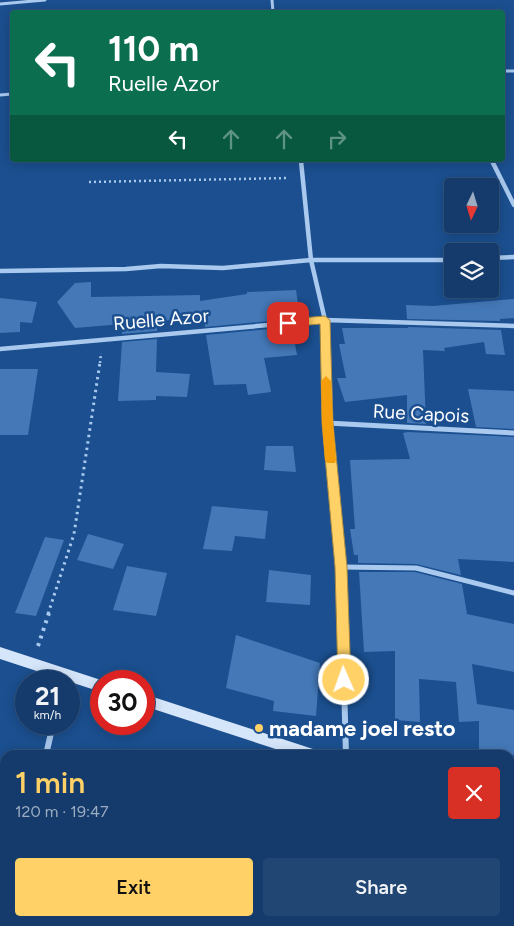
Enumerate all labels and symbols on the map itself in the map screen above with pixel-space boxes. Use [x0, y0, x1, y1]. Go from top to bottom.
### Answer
north arrow [444, 178, 499, 232]
pin [267, 302, 309, 344]
street label: Ruelle Azor [112, 304, 210, 335]
street label: Rue Capois [372, 399, 470, 428]
position arrow [317, 653, 369, 705]
speed limit sign: 30 [90, 670, 155, 735]
place label: madame joel resto [269, 715, 456, 742]
marker: madame joel resto [253, 722, 265, 734]

